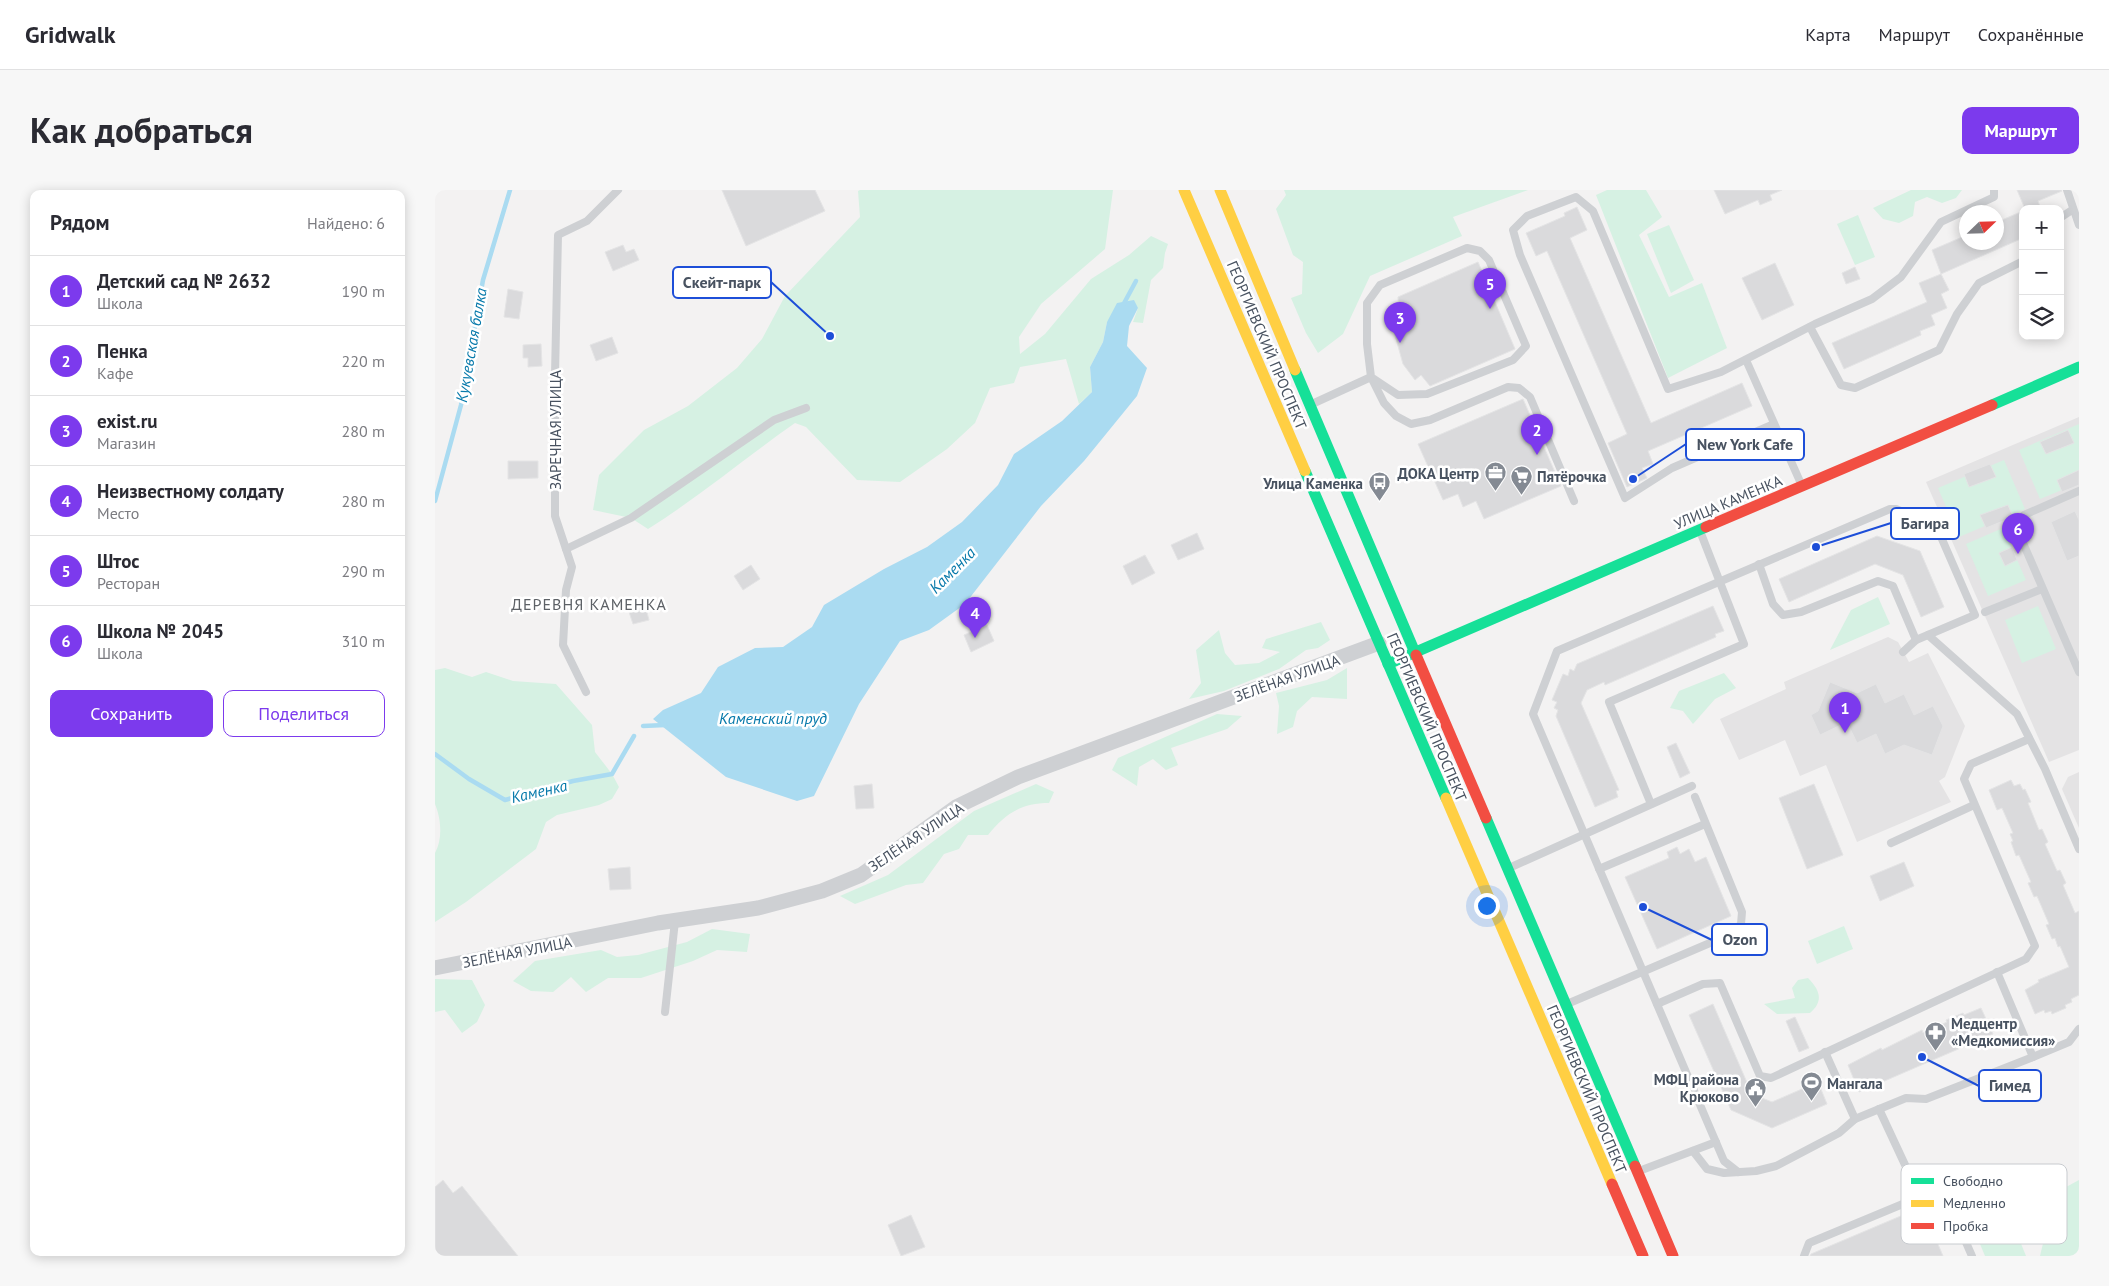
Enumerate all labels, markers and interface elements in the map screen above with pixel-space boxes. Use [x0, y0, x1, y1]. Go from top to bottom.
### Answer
text: Gridwalk [25, 19, 115, 50]
text: Карта [1805, 23, 1851, 46]
text: Маршрут [1879, 23, 1950, 46]
text: Сохранённые [1978, 23, 2084, 46]
text: Как добраться [30, 107, 253, 153]
button: Маршрут [1962, 107, 2079, 154]
north arrow [1959, 205, 2004, 250]
map controls [2019, 205, 2064, 340]
button: + [2019, 205, 2064, 250]
text: Рядом [50, 209, 109, 236]
text: Найдено: 6 [307, 213, 385, 233]
button: − [2019, 250, 2064, 295]
street label: ГЕОРГИЕВСКИЙ ПРОСПЕКТ [1223, 258, 1311, 433]
callout: Скейт-парк [673, 267, 771, 298]
pin: 5 [1474, 268, 1506, 309]
text: Детский сад № 2632 [97, 269, 271, 293]
text: Скейт-парк [683, 272, 761, 292]
text: 1 [61, 281, 71, 301]
text: 190 m [342, 281, 385, 301]
water label: Кукуевская балка [451, 286, 491, 404]
text: Школа [97, 293, 143, 313]
button: layers [2019, 295, 2064, 340]
pin: 3 [1384, 302, 1416, 343]
text: Пенка [97, 339, 148, 363]
text: 2 [61, 351, 71, 371]
text: 220 m [342, 351, 385, 371]
text: Кафе [97, 363, 134, 383]
street label: ЗАРЕЧНАЯ УЛИЦА [546, 370, 565, 490]
text: exist.ru [97, 409, 158, 433]
pin: 2 [1521, 414, 1553, 455]
text: 3 [61, 421, 71, 441]
text: 280 m [342, 421, 385, 441]
callout: New York Cafe [1686, 429, 1804, 460]
text: Магазин [97, 433, 156, 453]
text: New York Cafe [1697, 434, 1793, 454]
office icon: ДОКА Центр [1483, 461, 1507, 492]
place label: ДОКА Центр [1398, 464, 1479, 483]
supermarket icon: Пятёрочка [1509, 464, 1533, 495]
place label: Пятёрочка [1537, 467, 1606, 486]
bus stop icon: Улица Каменка [1367, 471, 1391, 502]
street label: УЛИЦА КАМЕНКА [1671, 471, 1785, 533]
place label: Улица Каменка [1262, 474, 1363, 493]
text: Неизвестному солдату [97, 479, 284, 503]
text: 4 [61, 491, 71, 511]
text: 280 m [342, 491, 385, 511]
text: Место [97, 503, 139, 523]
callout: Багира [1891, 508, 1959, 539]
text: Багира [1901, 513, 1949, 533]
pin: 6 [2002, 513, 2034, 554]
water label: Каменка [925, 543, 979, 597]
text: Штос [97, 549, 140, 573]
text: 5 [61, 561, 71, 581]
text: 290 m [342, 561, 385, 581]
text: Ресторан [97, 573, 160, 593]
district label: ДЕРЕВНЯ КАМЕНКА [511, 594, 667, 614]
pin: 4 [959, 597, 991, 638]
text: Школа № 2045 [97, 619, 224, 643]
street label: ГЕОРГИЕВСКИЙ ПРОСПЕКТ [1383, 630, 1471, 805]
text: 6 [61, 631, 71, 651]
text: 310 m [342, 631, 385, 651]
text: Школа [97, 643, 143, 663]
street label: ЗЕЛЁНАЯ УЛИЦА [1232, 650, 1343, 706]
button: Сохранить [50, 690, 213, 737]
button: Поделиться [223, 690, 385, 737]
pin: 1 [1829, 692, 1861, 733]
water label: Каменский пруд [719, 708, 827, 728]
water label: Каменка [509, 775, 569, 807]
street label: ЗЕЛЁНАЯ УЛИЦА [865, 798, 968, 876]
your location [1474, 893, 1500, 919]
callout: Ozon [1712, 924, 1767, 955]
text: Ozon [1723, 929, 1757, 949]
street label: ЗЕЛЁНАЯ УЛИЦА [461, 932, 574, 972]
street label: ГЕОРГИЕВСКИЙ ПРОСПЕКТ [1543, 1002, 1631, 1177]
place label: Медцентр «Медкомиссия» [1951, 1014, 2055, 1050]
pharmacy icon: Медцентр «Медкомиссия» [1923, 1020, 1947, 1051]
place label: МФЦ района Крюково [1654, 1070, 1739, 1106]
callout: Гимед [1979, 1070, 2041, 1101]
sports icon: Мангала [1799, 1071, 1823, 1102]
place label: Мангала [1827, 1074, 1883, 1093]
text: Гимед [1989, 1075, 2031, 1095]
public building icon: МФЦ района Крюково [1743, 1076, 1767, 1107]
legend [1901, 1164, 2067, 1244]
text: Свободно [1943, 1172, 2003, 1190]
text: Медленно [1943, 1194, 2006, 1212]
text: Пробка [1943, 1217, 1988, 1235]

